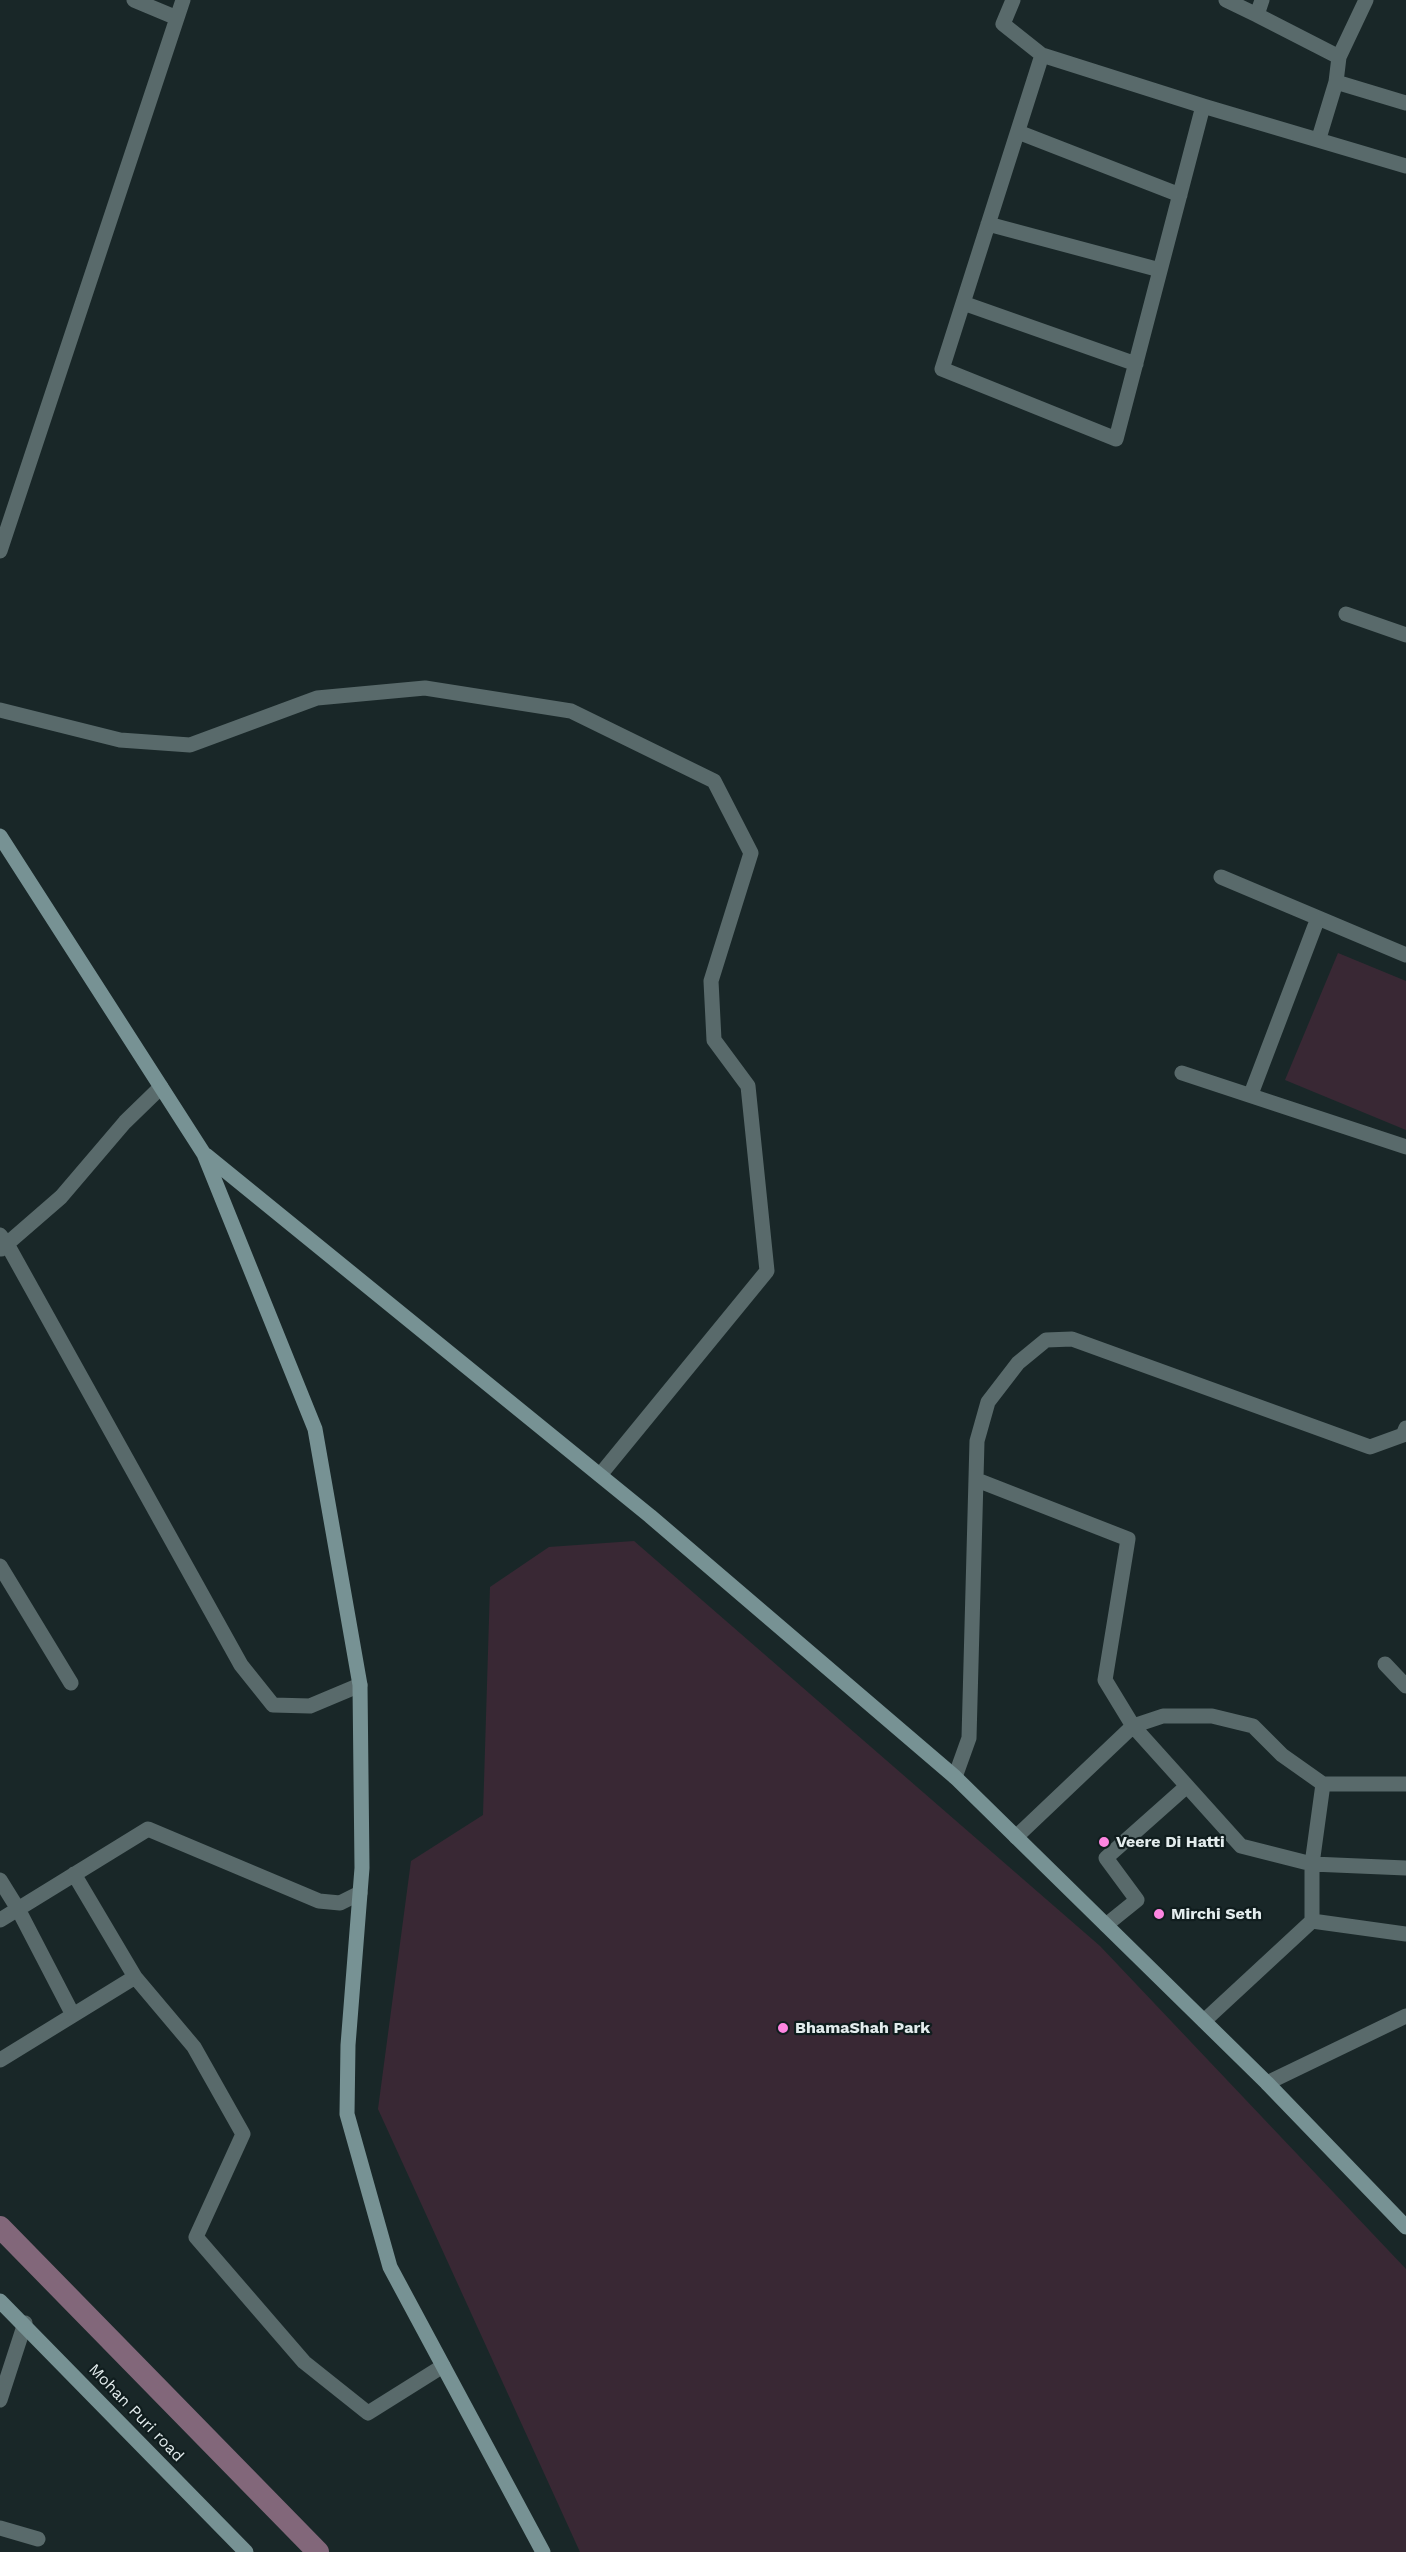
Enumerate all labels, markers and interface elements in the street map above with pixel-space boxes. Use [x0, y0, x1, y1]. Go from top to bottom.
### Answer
place label: Veere Di Hatti [1116, 1832, 1225, 1852]
marker: Veere Di Hatti [1097, 1835, 1111, 1849]
place label: Mirchi Seth [1171, 1904, 1262, 1924]
marker: Mirchi Seth [1152, 1907, 1166, 1921]
place label: BhamaShah Park [795, 2018, 930, 2038]
marker: BhamaShah Park [776, 2021, 790, 2035]
street label: Mohan Puri road [85, 2360, 187, 2466]

